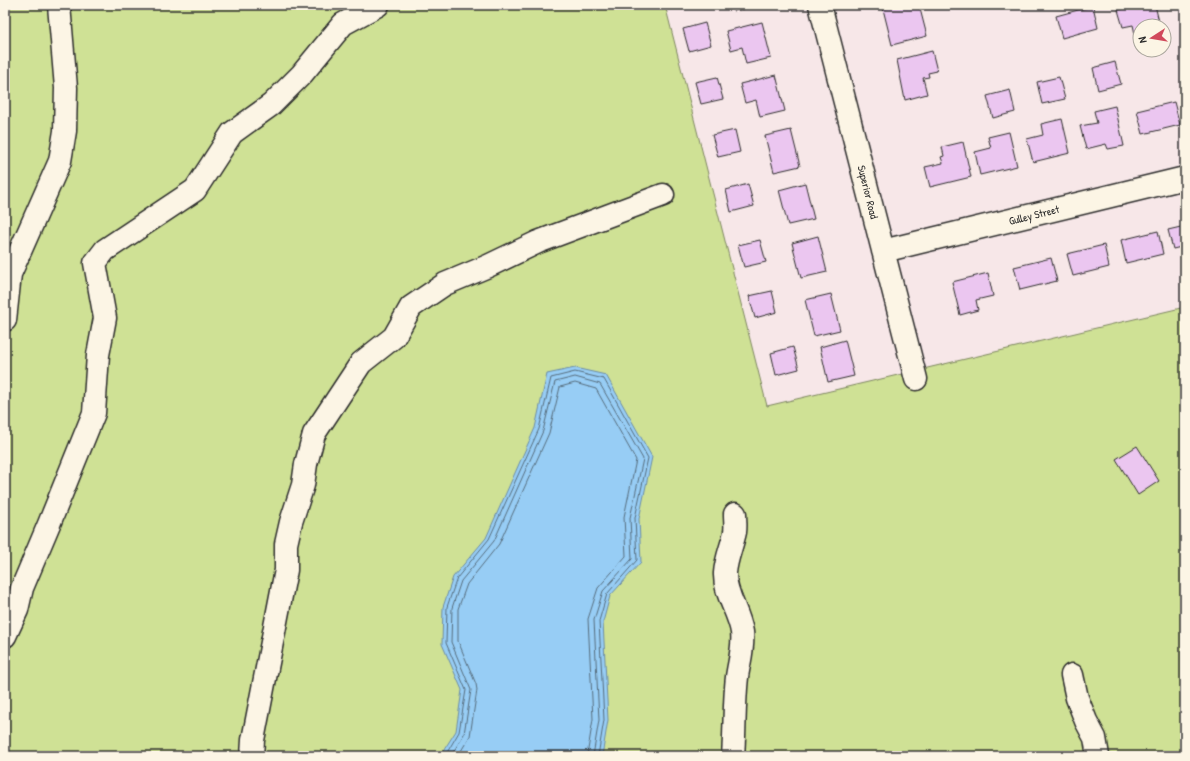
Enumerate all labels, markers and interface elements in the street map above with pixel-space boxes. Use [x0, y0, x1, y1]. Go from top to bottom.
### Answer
north arrow [1132, 18, 1172, 58]
text: N [1135, 36, 1150, 44]
street label: Superior Road [855, 164, 882, 221]
street label: Gulley Street [1007, 202, 1061, 228]

